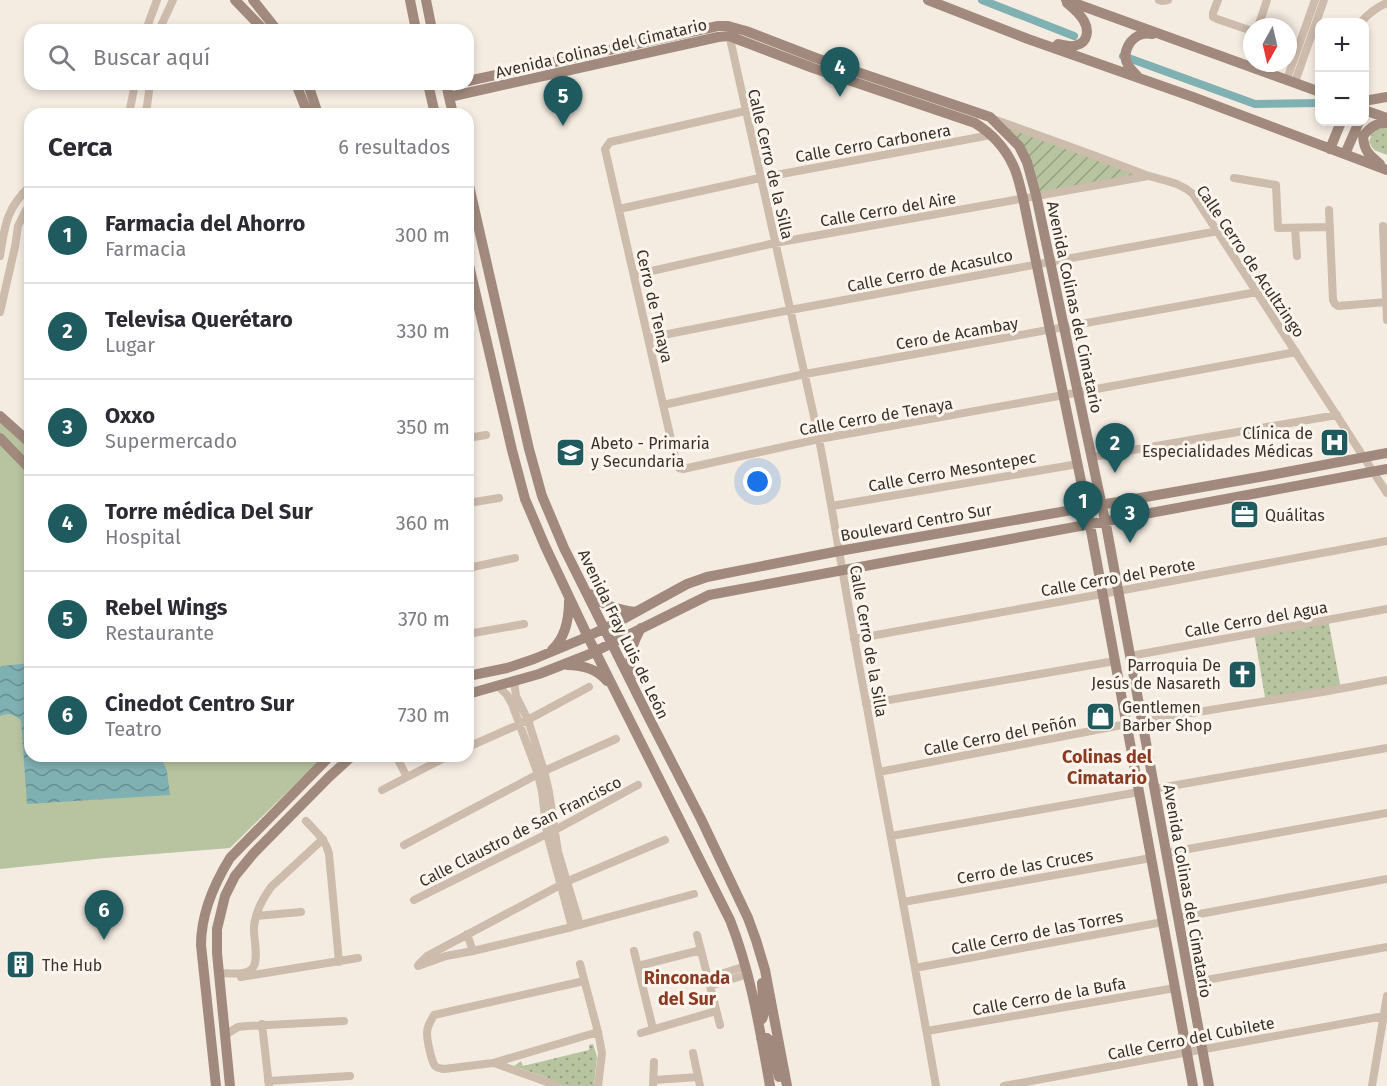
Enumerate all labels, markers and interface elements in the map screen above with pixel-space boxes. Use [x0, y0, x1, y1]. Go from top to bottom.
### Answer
street label: Avenida Colinas del Cimatario [494, 15, 709, 82]
north arrow [1243, 18, 1297, 72]
map controls [1315, 18, 1369, 126]
button: + [1315, 18, 1369, 72]
search box [24, 24, 474, 90]
icon: search [45, 41, 78, 74]
text: Buscar aquí [93, 44, 210, 71]
pin: 4 [820, 48, 860, 97]
button: − [1315, 72, 1369, 126]
pin: 5 [544, 76, 582, 126]
street label: Calle Cerro de la Silla [744, 87, 797, 241]
street label: Calle Cerro Carbonera [794, 120, 952, 167]
text: Cerca [48, 132, 113, 163]
text: 6 resultados [338, 135, 450, 159]
street label: Calle Cerro de Acultzingo [1192, 181, 1309, 341]
street label: Calle Cerro del Aire [819, 188, 958, 231]
street label: Avenida Colinas del Cimatario [1043, 199, 1106, 415]
text: Farmacia del Ahorro [105, 210, 305, 237]
text: 1 [63, 223, 72, 247]
text: 300 m [395, 223, 450, 247]
text: Farmacia [105, 237, 186, 261]
street label: Calle Cerro de Acasulco [846, 245, 1014, 296]
street label: Cerro de Tenaya [632, 248, 677, 365]
text: Televisa Querétaro [105, 306, 293, 333]
street label: Cero de Acambay [894, 313, 1020, 354]
text: 2 [62, 319, 73, 343]
text: 330 m [396, 319, 450, 343]
text: Lugar [105, 333, 155, 357]
street label: Calle Cerro de Tenaya [798, 394, 954, 439]
text: Oxxo [105, 402, 155, 429]
text: 3 [62, 415, 73, 439]
text: 350 m [396, 415, 450, 439]
pin: 2 [1096, 424, 1134, 473]
place label: Clínica de Especialidades Médicas [1142, 424, 1313, 461]
hospital icon: Clínica de Especialidades Médicas [1318, 426, 1350, 458]
text: Supermercado [105, 429, 237, 453]
place label: Abeto - Primaria y Secundaria [591, 434, 710, 471]
school or university icon: Abeto - Primaria y Secundaria [554, 436, 586, 468]
street label: Calle Cerro Mesontepec [867, 447, 1038, 496]
your location [743, 467, 772, 496]
pin: 1 [1064, 482, 1102, 531]
pin: 3 [1110, 494, 1150, 543]
text: Torre médica Del Sur [105, 498, 313, 525]
office icon: Quálitas [1228, 499, 1260, 531]
street label: Boulevard Centro Sur [839, 500, 994, 545]
place label: Quálitas [1265, 506, 1325, 525]
text: 4 [62, 511, 73, 535]
text: 360 m [396, 511, 450, 535]
text: Hospital [105, 525, 181, 549]
street label: Avenida Fray Luis de León [574, 546, 673, 722]
street label: Calle Cerro del Perote [1039, 555, 1197, 600]
street label: Calle Cerro de la Silla [846, 564, 891, 718]
text: Rebel Wings [105, 594, 228, 621]
street label: Calle Cerro del Agua [1183, 598, 1329, 641]
text: 5 [62, 607, 73, 631]
text: 370 m [398, 607, 450, 631]
text: Restaurante [105, 621, 214, 645]
place label: Parroquia De Jesús de Nasareth [1091, 656, 1221, 693]
church icon: Parroquia De Jesús de Nasareth [1226, 658, 1258, 690]
text: Cinedot Centro Sur [105, 690, 294, 717]
place label: Gentlemen Barber Shop [1122, 698, 1212, 735]
shop icon: Gentlemen Barber Shop [1085, 700, 1117, 732]
text: 6 [62, 703, 73, 727]
text: 730 m [398, 703, 450, 727]
street label: Calle Cerro del Peñón [922, 711, 1078, 760]
text: Teatro [105, 717, 162, 741]
district label: Colinas del Cimatario [1062, 746, 1153, 789]
street label: Calle Claustro de San Francisco [416, 772, 625, 891]
street label: Avenida Colinas del Cimatario [1159, 783, 1216, 999]
street label: Cerro de las Cruces [956, 845, 1095, 888]
pin: 6 [84, 890, 124, 940]
street label: Calle Cerro de las Torres [950, 907, 1125, 958]
building icon: The Hub [5, 949, 37, 981]
place label: The Hub [42, 956, 102, 975]
district label: Rinconada del Sur [644, 967, 730, 1010]
street label: Calle Cerro de la Bufa [971, 974, 1127, 1019]
street label: Calle Cerro del Cubilete [1106, 1013, 1276, 1064]

